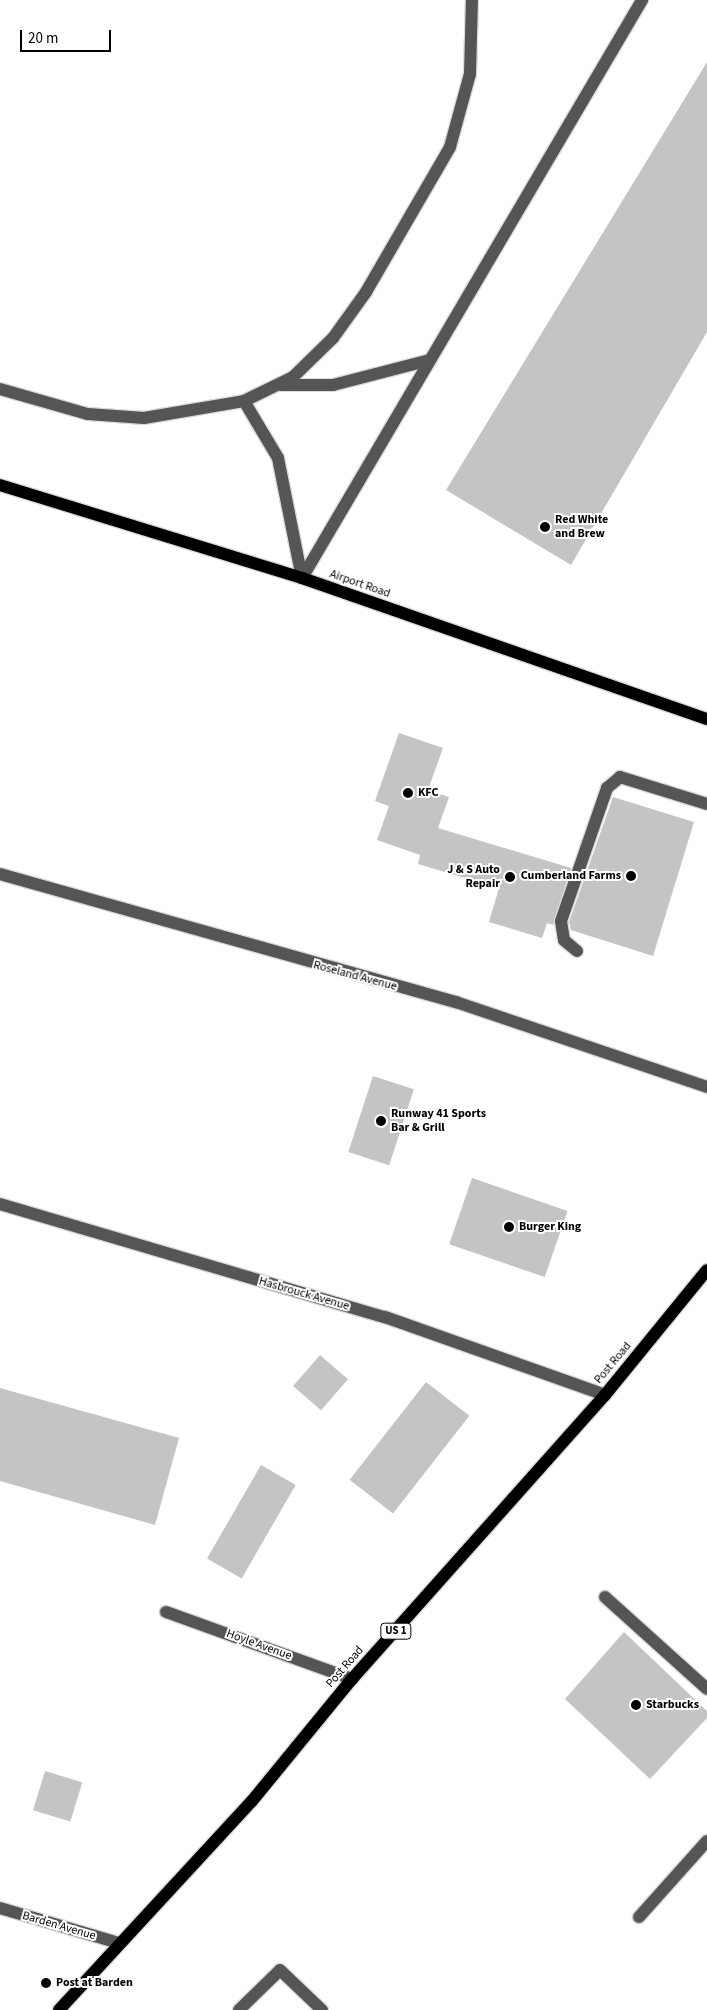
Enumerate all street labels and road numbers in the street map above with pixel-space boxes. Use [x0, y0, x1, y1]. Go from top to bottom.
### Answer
street label: Airport Road [328, 567, 392, 601]
street label: Roseland Avenue [312, 958, 398, 994]
street label: Hasbrouck Avenue [257, 1274, 351, 1314]
street label: Post Road [591, 1339, 635, 1387]
road number: US 1 [380, 1622, 412, 1640]
street label: Hoyle Avenue [224, 1627, 294, 1663]
street label: Post Road [323, 1643, 367, 1691]
street label: Barden Avenue [21, 1909, 97, 1943]

